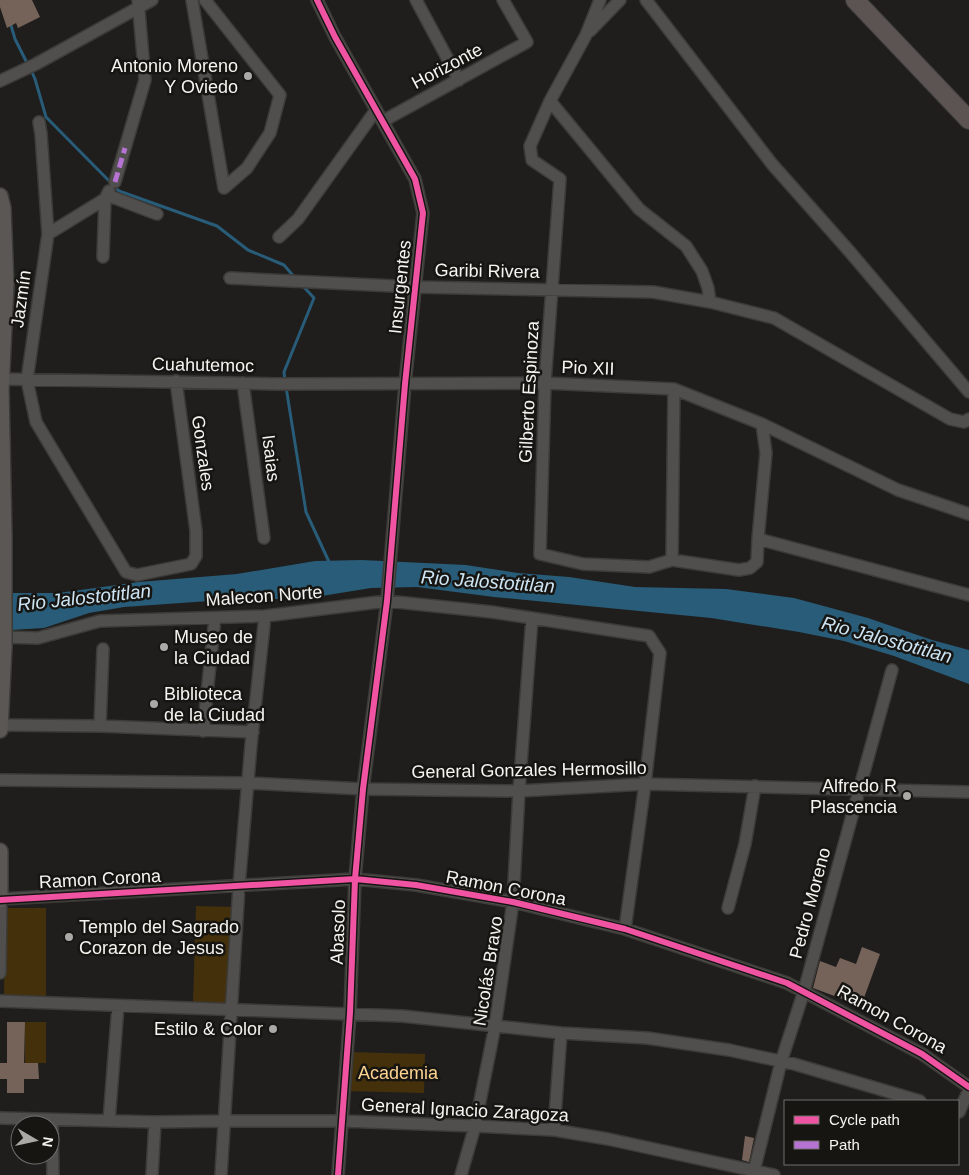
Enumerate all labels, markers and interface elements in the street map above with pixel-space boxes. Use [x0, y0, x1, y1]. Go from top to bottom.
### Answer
street label: Horizonte [408, 39, 486, 93]
place label: Antonio Moreno Y Oviedo [111, 56, 238, 97]
marker: Antonio Moreno Y Oviedo [242, 70, 254, 82]
street label: Insurgentes [385, 239, 415, 335]
street label: Garibi Rivera [434, 260, 541, 282]
street label: Jazmín [7, 269, 35, 329]
street label: Gilberto Espinoza [515, 320, 543, 463]
street label: Cuahutemoc [152, 354, 254, 376]
street label: Pio XII [561, 357, 615, 379]
street label: Gonzales [188, 414, 218, 492]
street label: Isaias [258, 433, 284, 483]
water label: Rio Jalostotitlan [420, 566, 556, 597]
water label: Rio Jalostotitlan [16, 580, 152, 615]
street label: Malecon Norte [205, 582, 323, 610]
water label: Rio Jalostotitlan [819, 612, 954, 667]
place label: Museo de la Ciudad [174, 627, 253, 668]
marker: Museo de la Ciudad [158, 641, 170, 653]
place label: Biblioteca de la Ciudad [164, 684, 265, 725]
marker: Biblioteca de la Ciudad [148, 698, 160, 710]
street label: General Gonzales Hermosillo [411, 758, 647, 782]
place label: Alfredo R Plascencia [810, 776, 898, 817]
marker: Alfredo R Plascencia [901, 790, 913, 802]
street label: Pedro Moreno [786, 845, 834, 961]
street label: Ramon Corona [39, 866, 162, 892]
street label: Ramon Corona [444, 867, 569, 910]
street label: Abasolo [327, 899, 349, 965]
street label: Nicolás Bravo [469, 915, 507, 1027]
place label: Templo del Sagrado Corazon de Jesus [79, 917, 239, 958]
marker: Templo del Sagrado Corazon de Jesus [63, 931, 75, 943]
street label: Ramon Corona [834, 981, 951, 1058]
place label: Estilo & Color [154, 1019, 263, 1039]
marker: Estilo & Color [267, 1023, 279, 1035]
park label: Academia [358, 1063, 439, 1083]
street label: General Ignacio Zaragoza [361, 1095, 570, 1125]
legend [784, 1100, 959, 1165]
text: Cycle path [829, 1111, 900, 1128]
north arrow [10, 1115, 60, 1165]
text: N [39, 1136, 57, 1148]
text: Path [829, 1136, 860, 1153]

